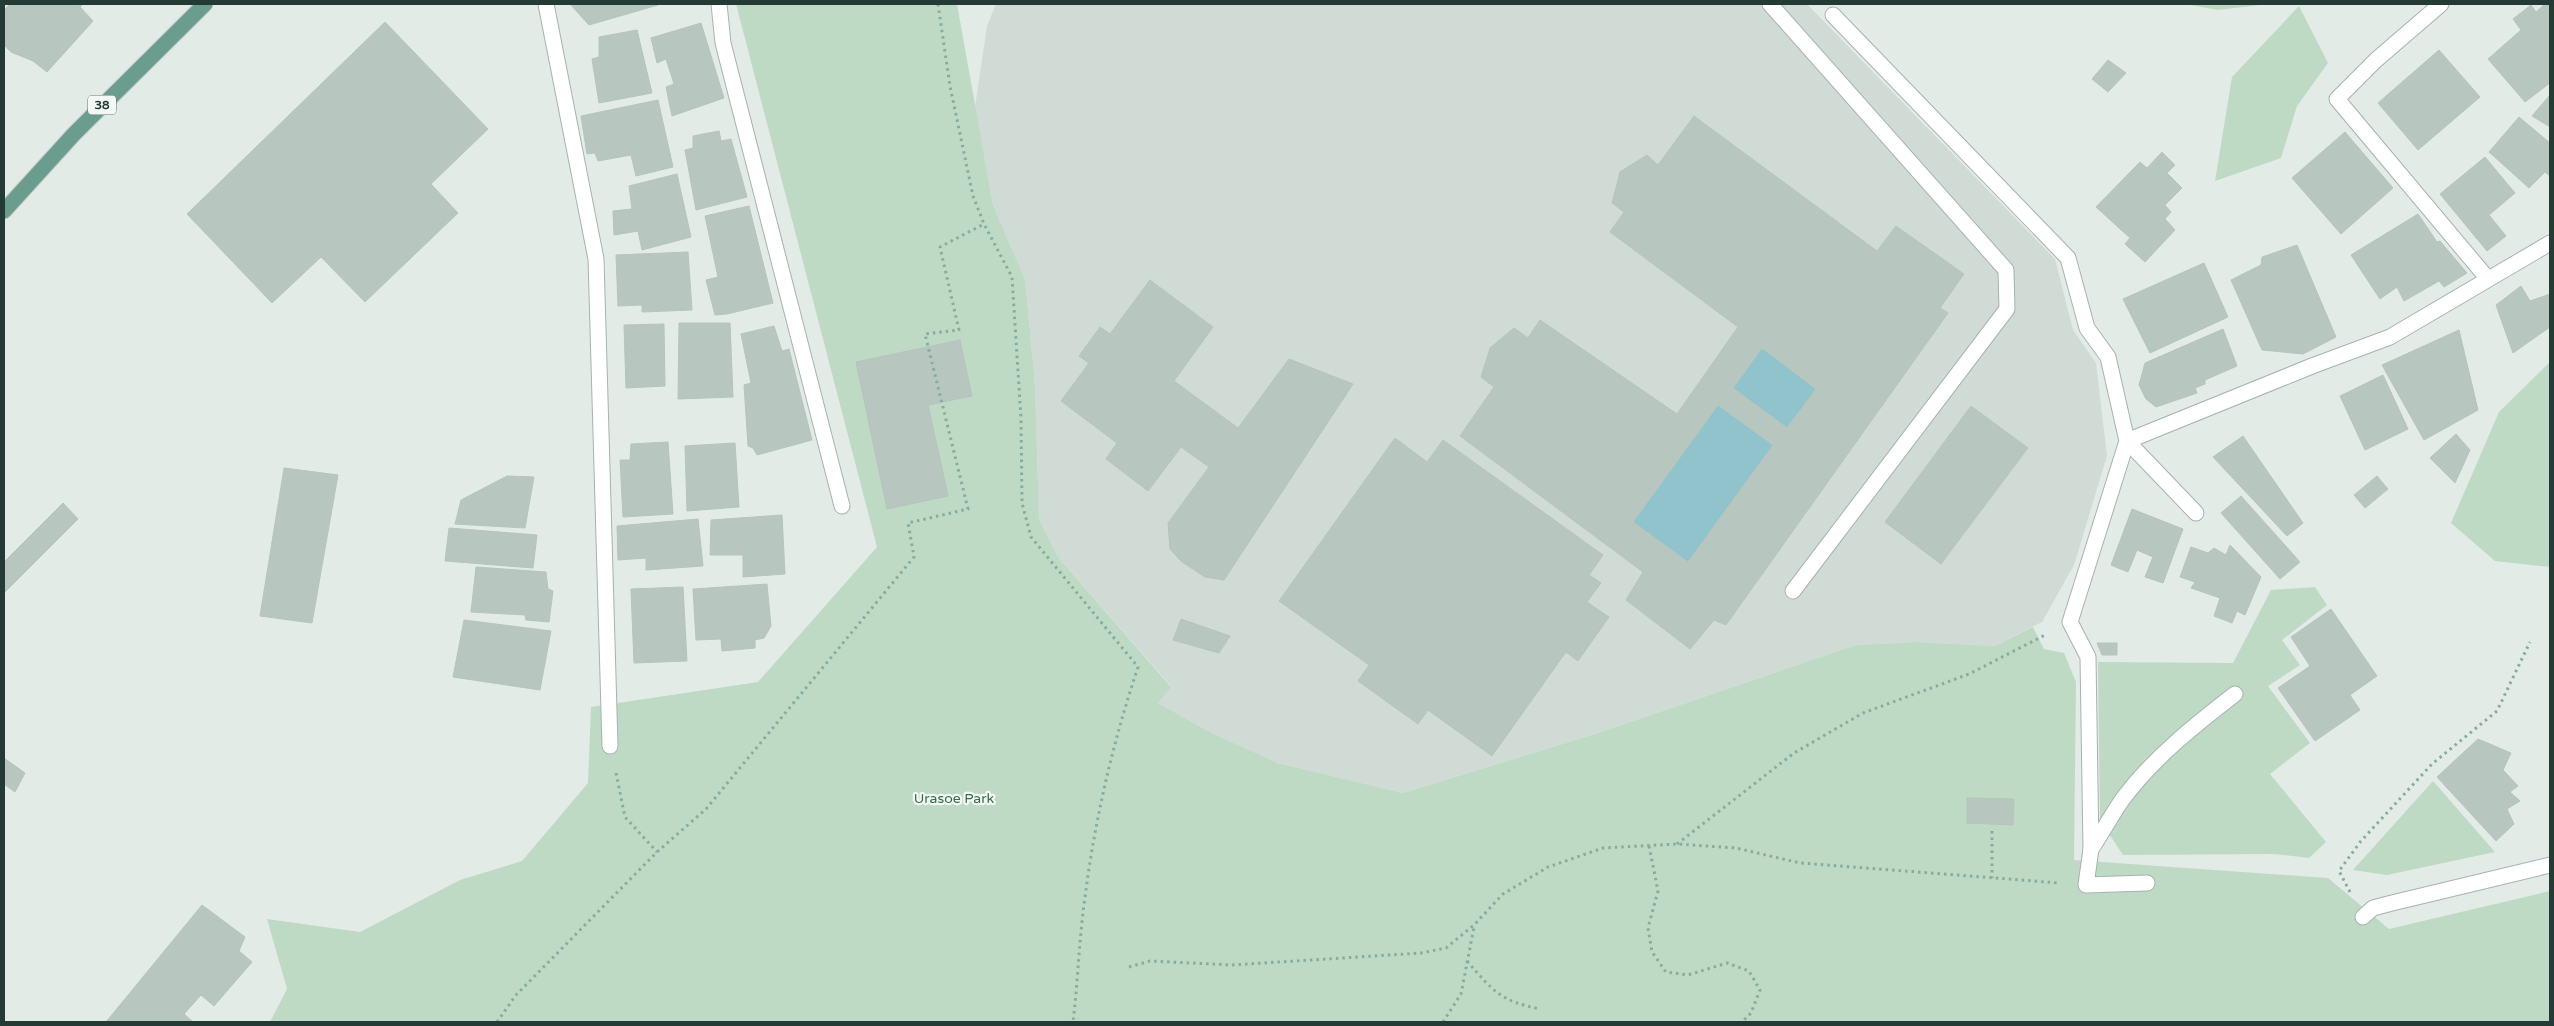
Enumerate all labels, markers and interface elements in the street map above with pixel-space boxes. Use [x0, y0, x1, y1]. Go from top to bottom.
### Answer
road number: 38 [88, 96, 116, 114]
park label: Urasoe Park [914, 790, 995, 807]

